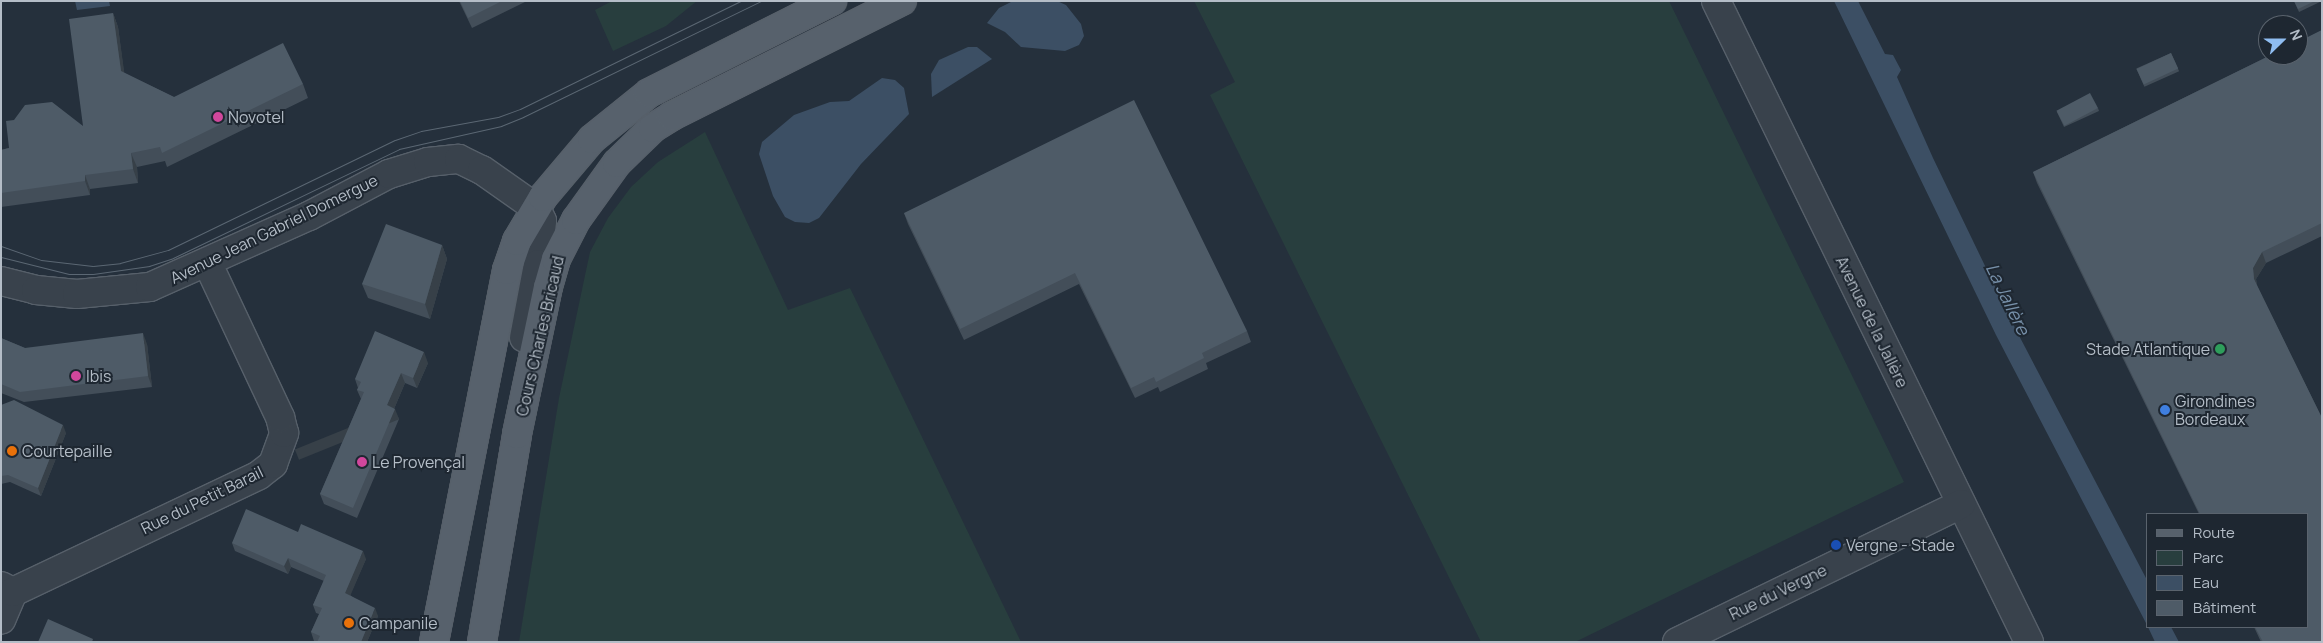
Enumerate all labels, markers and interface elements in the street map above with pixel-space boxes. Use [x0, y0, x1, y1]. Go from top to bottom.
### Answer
north arrow [2258, 15, 2308, 65]
text: N [2286, 26, 2307, 43]
place label: Novotel [228, 107, 285, 127]
marker: Novotel [212, 111, 224, 123]
street label: Avenue Jean Gabriel Domergue [167, 170, 381, 288]
street label: Avenue de la Jallère [1832, 253, 1912, 391]
street label: Cours Charles Bricaud [512, 254, 568, 418]
water label: La Jallère [1981, 260, 2035, 338]
place label: Stade Atlantique [2086, 339, 2210, 359]
marker: Stade Atlantique [2214, 343, 2226, 355]
place label: Ibis [86, 366, 111, 386]
marker: Ibis [70, 370, 82, 382]
place label: Girondines Bordeaux [2175, 391, 2255, 429]
marker: Girondines Bordeaux [2159, 404, 2171, 416]
place label: Courtepaille [22, 441, 112, 461]
marker: Courtepaille [6, 445, 18, 457]
place label: Le Provençal [372, 452, 465, 472]
marker: Le Provençal [356, 456, 368, 468]
street label: Rue du Petit Barail [138, 462, 266, 538]
legend [2146, 513, 2308, 628]
text: Route [2193, 522, 2235, 543]
place label: Vergne - Stade [1846, 535, 1955, 555]
marker: Vergne - Stade [1830, 539, 1842, 551]
text: Parc [2193, 547, 2224, 568]
street label: Rue du Vergne [1726, 560, 1830, 624]
text: Eau [2193, 572, 2219, 593]
text: Bâtiment [2193, 597, 2256, 618]
place label: Campanile [359, 613, 438, 633]
marker: Campanile [343, 617, 355, 629]

